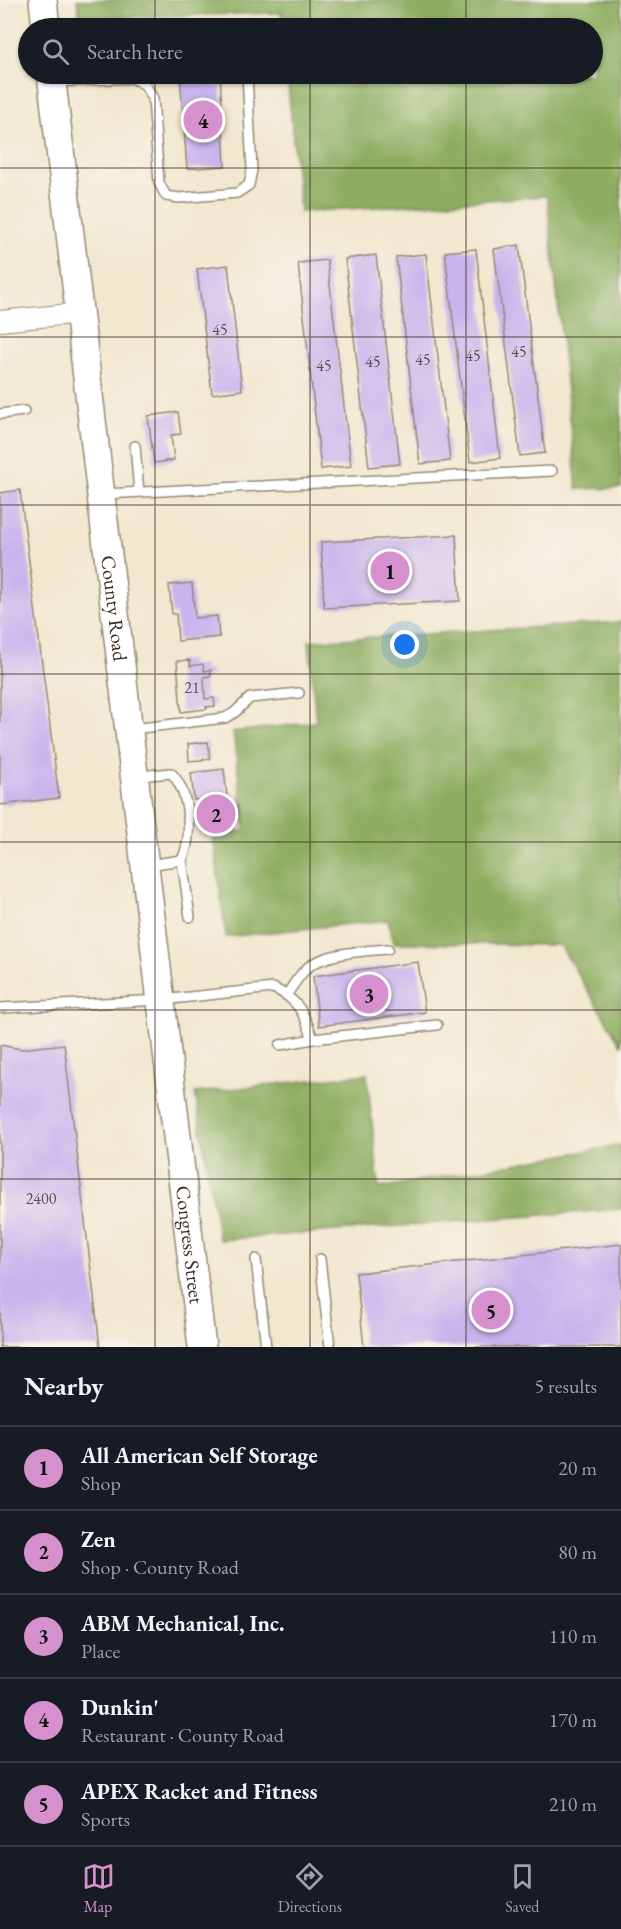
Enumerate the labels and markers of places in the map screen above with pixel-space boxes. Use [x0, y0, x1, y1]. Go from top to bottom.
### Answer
pin: 4 [184, 98, 222, 142]
pin: 1 [370, 548, 410, 594]
pin: 2 [196, 792, 236, 836]
pin: 3 [350, 972, 388, 1016]
pin: 5 [472, 1288, 510, 1332]

